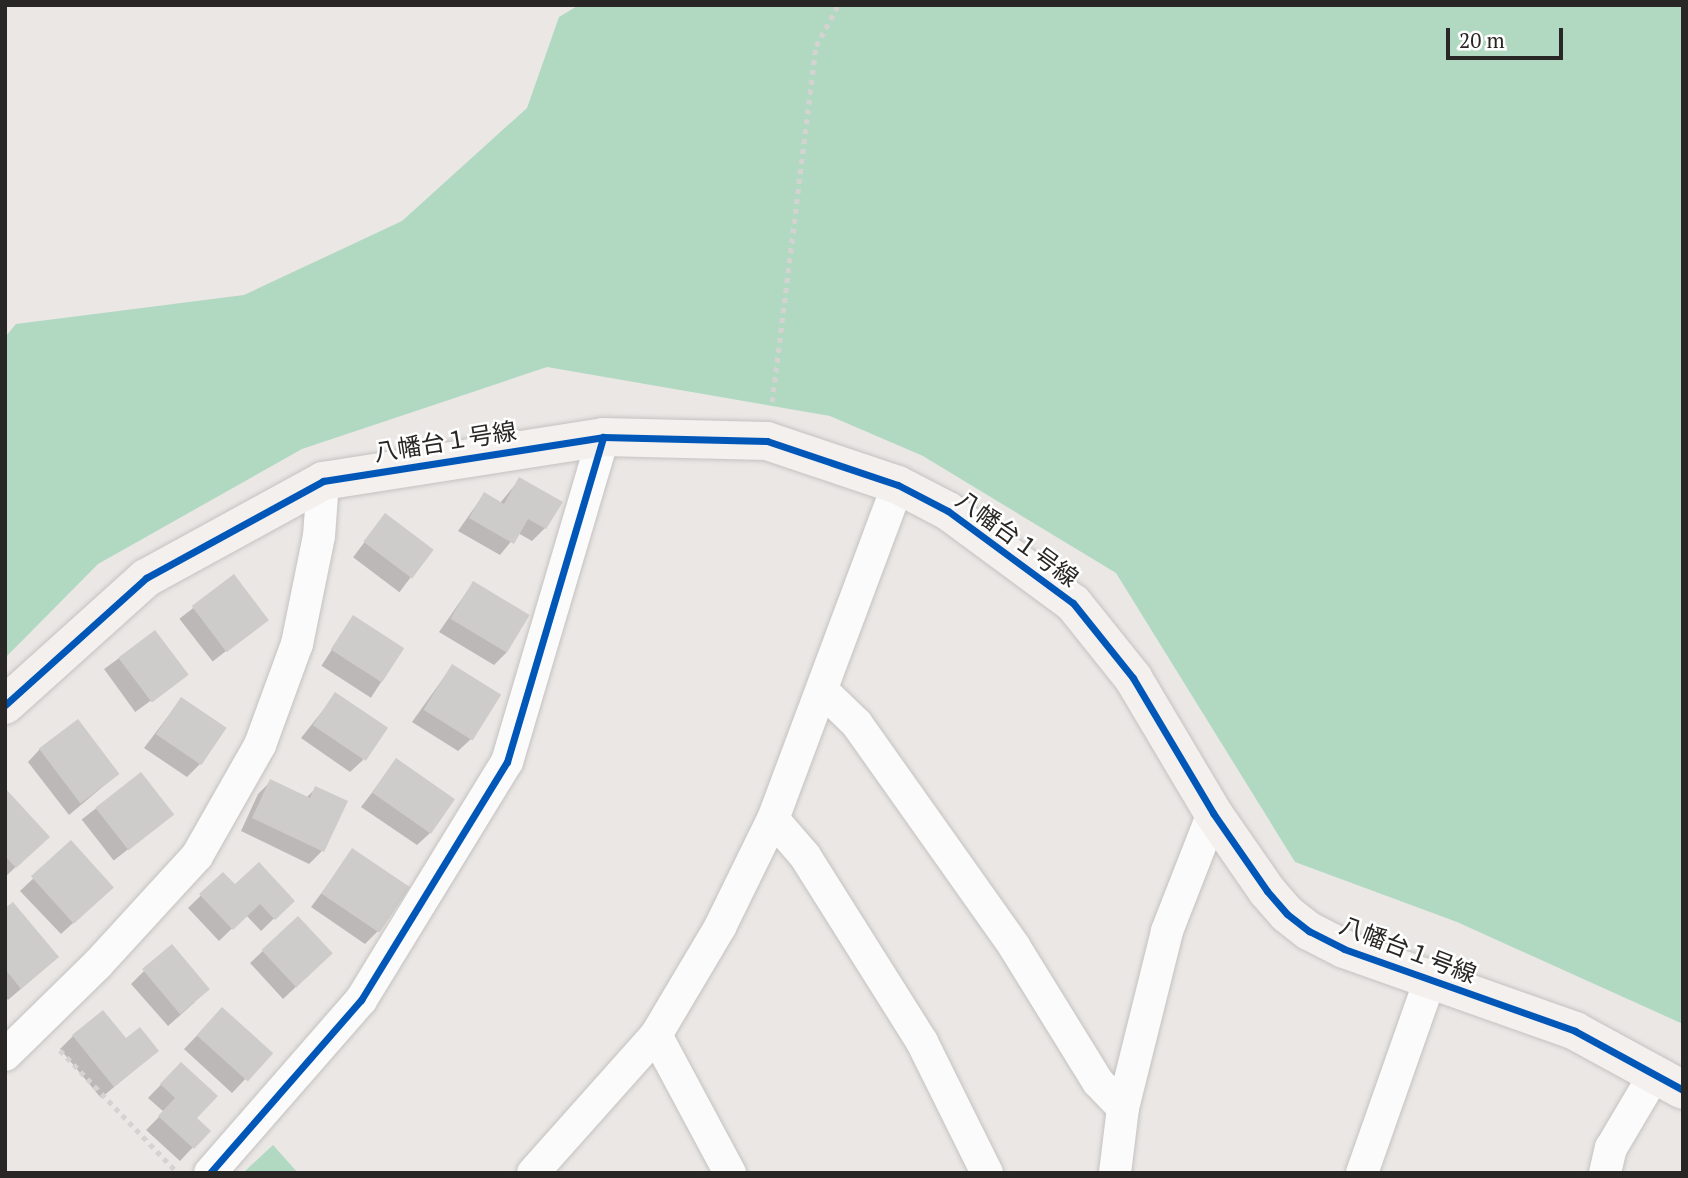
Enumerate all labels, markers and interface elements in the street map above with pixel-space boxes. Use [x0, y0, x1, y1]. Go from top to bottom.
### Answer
scale bar [1450, 14, 1567, 58]
text: 20 m [1459, 26, 1505, 54]
street label: 八幡台１号線 [372, 417, 518, 467]
street label: 八幡台１号線 [950, 485, 1084, 593]
street label: 八幡台１号線 [1336, 911, 1480, 989]

